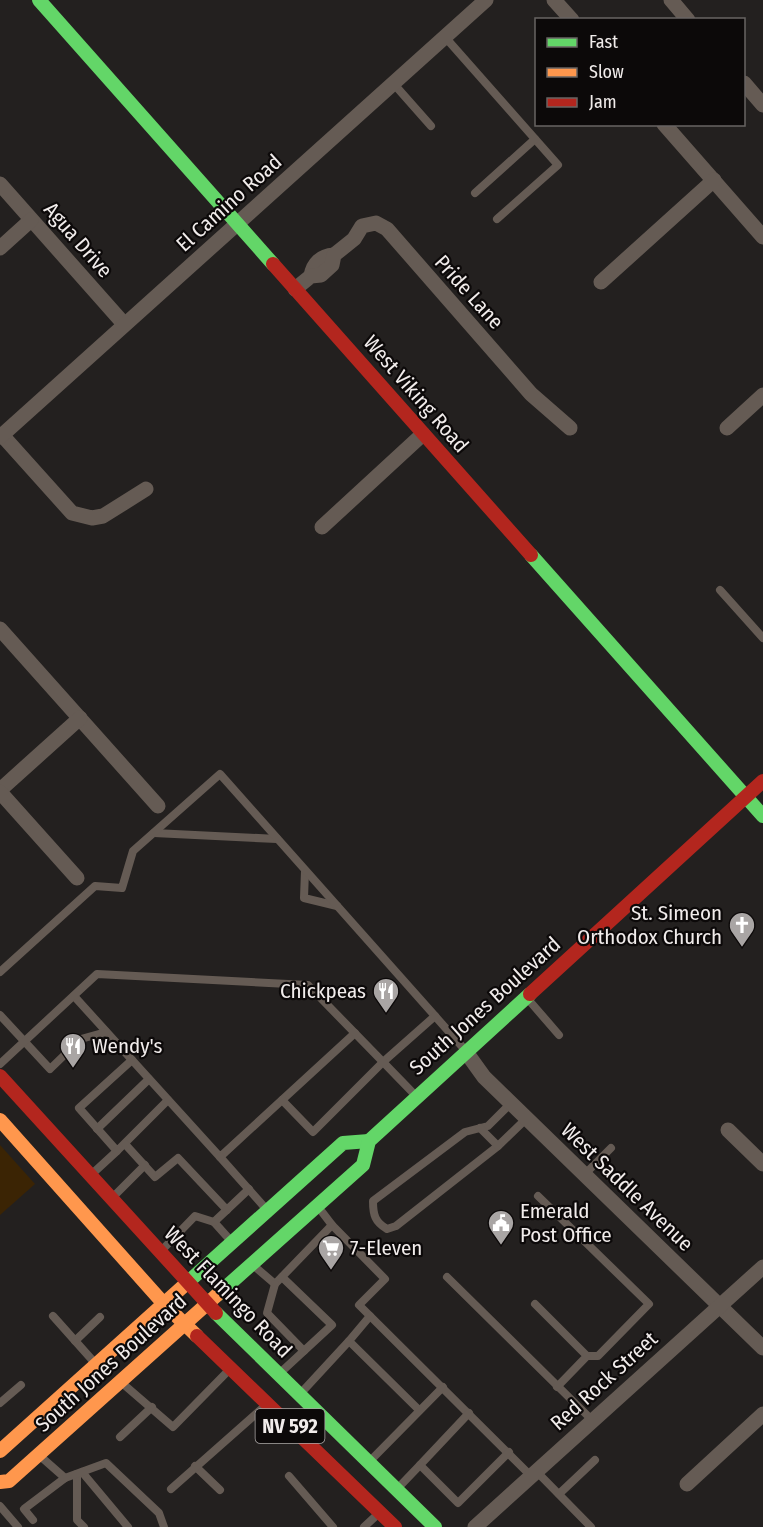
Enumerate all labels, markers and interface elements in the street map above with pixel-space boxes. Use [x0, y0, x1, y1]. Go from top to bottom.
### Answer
legend [535, 18, 745, 126]
text: Fast [589, 31, 618, 53]
text: Slow [589, 61, 624, 83]
text: Jam [589, 91, 617, 113]
street label: El Camino Road [171, 149, 287, 257]
street label: Agua Drive [38, 197, 118, 283]
street label: Pride Lane [429, 250, 509, 334]
street label: West Viking Road [358, 330, 474, 458]
place label: St. Simeon Orthodox Church [577, 900, 722, 950]
church icon: St. Simeon Orthodox Church [727, 910, 757, 948]
street label: South Jones Boulevard [404, 931, 566, 1081]
restaurant icon: Chickpeas [371, 976, 401, 1014]
place label: Chickpeas [280, 978, 366, 1004]
restaurant icon: Wendy's [58, 1031, 88, 1069]
place label: Wendy's [92, 1033, 163, 1059]
street label: West Saddle Avenue [555, 1117, 699, 1257]
place label: Emerald Post Office [520, 1198, 612, 1248]
public building icon: Emerald Post Office [486, 1208, 516, 1246]
street label: West Flamingo Road [159, 1221, 297, 1363]
supermarket icon: 7-Eleven [316, 1233, 346, 1271]
place label: 7-Eleven [350, 1235, 422, 1261]
street label: South Jones Boulevard [30, 1288, 192, 1438]
street label: Red Rock Street [545, 1326, 663, 1436]
road number: NV 592 [256, 1409, 324, 1443]

